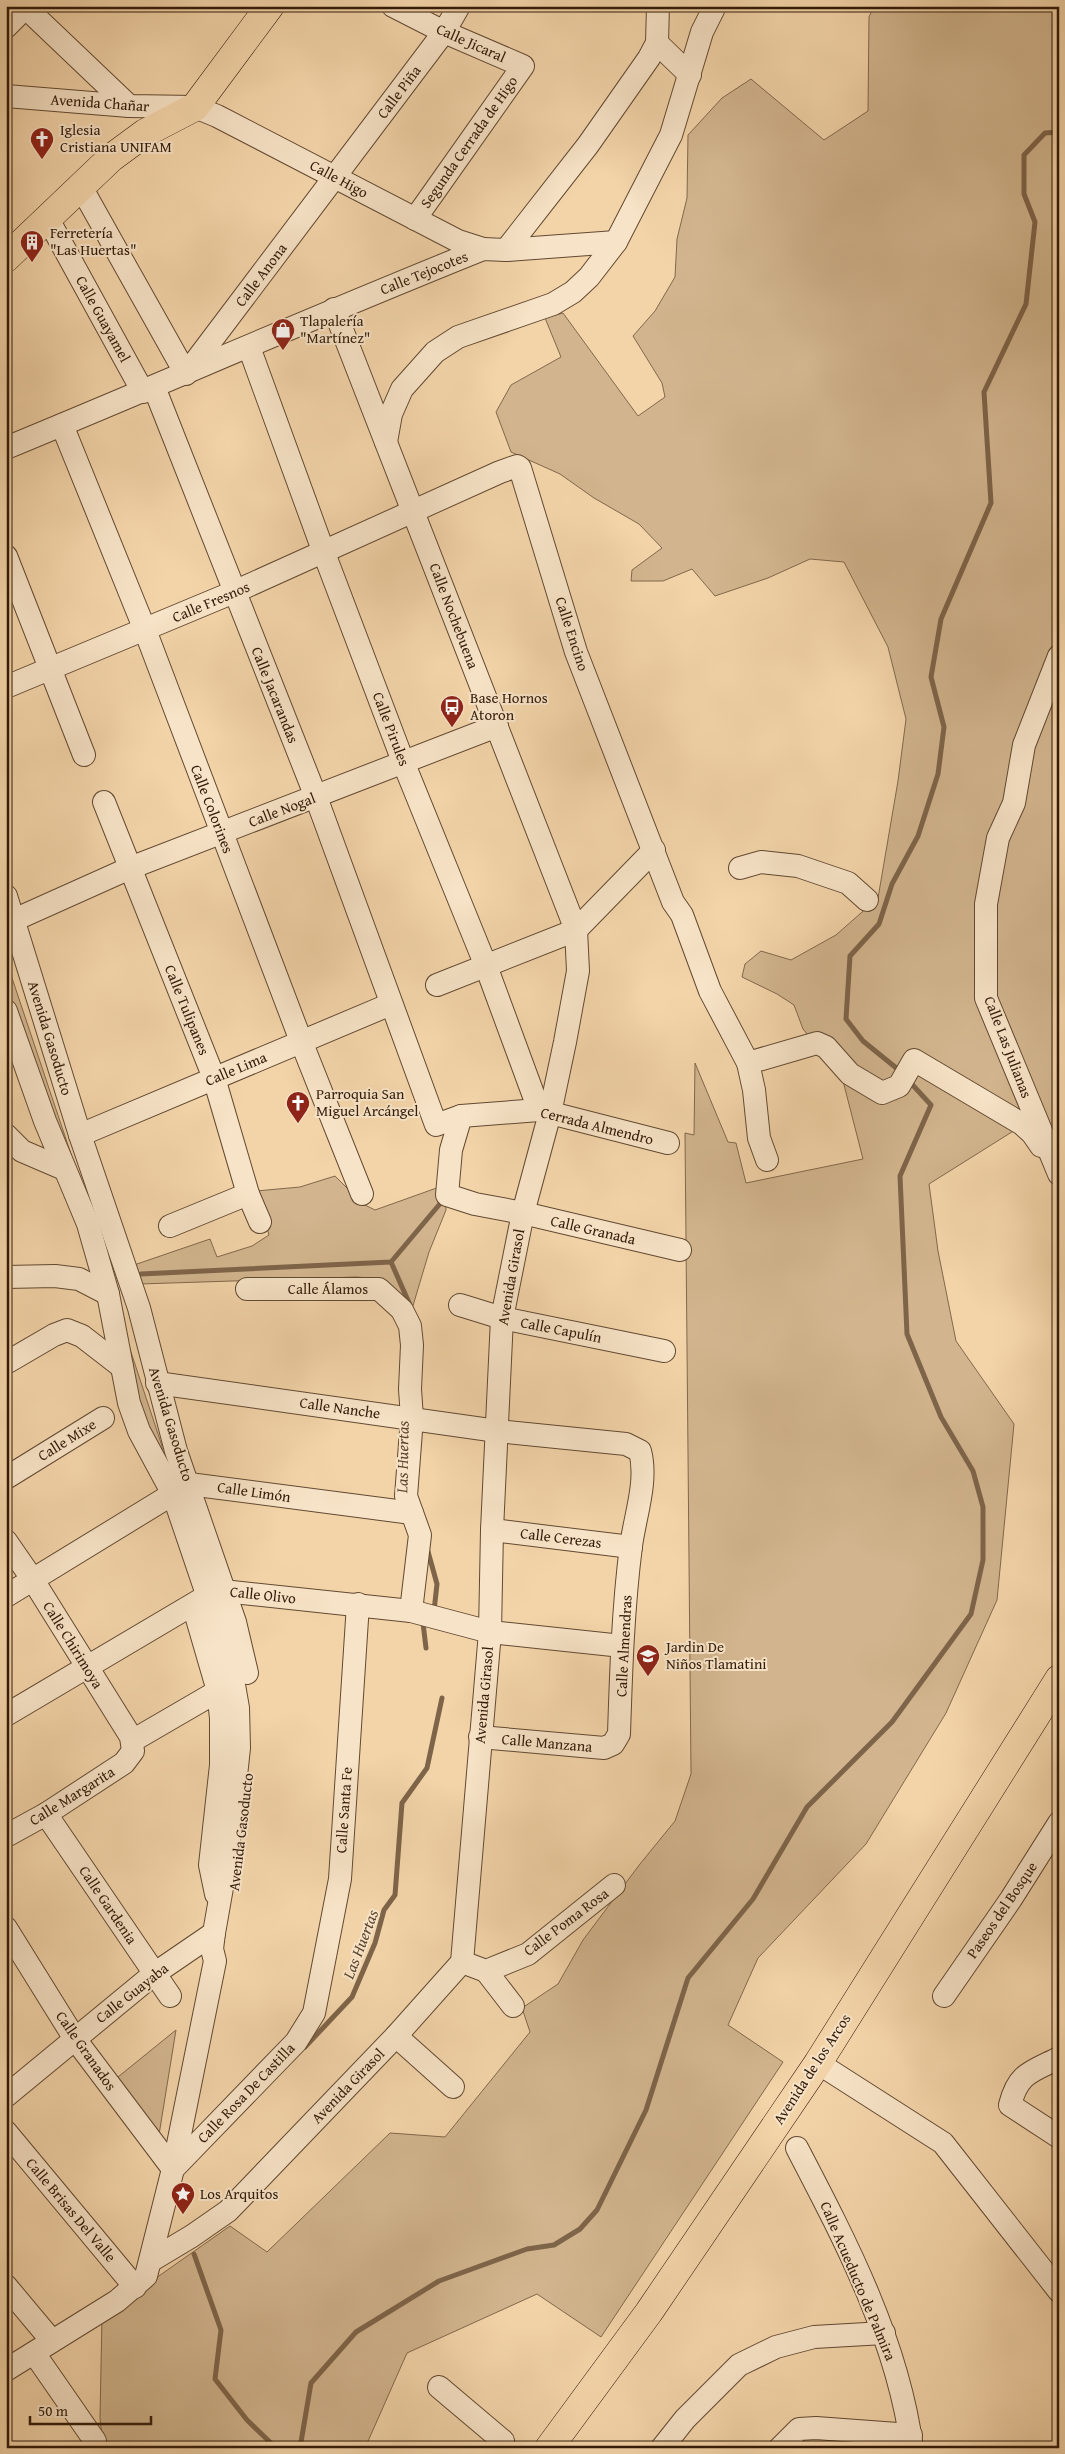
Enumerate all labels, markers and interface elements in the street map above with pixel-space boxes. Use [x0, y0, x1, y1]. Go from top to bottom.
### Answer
street label: Calle Jicaral [433, 18, 509, 67]
street label: Calle Piña [372, 61, 426, 123]
street label: Segunda Cerrada de Higo [415, 71, 522, 212]
street label: Avenida Chañar [50, 89, 150, 116]
place label: Iglesia Cristiana UNIFAM [60, 119, 172, 157]
church icon: Iglesia Cristiana UNIFAM [29, 126, 55, 160]
street label: Calle Higo [306, 154, 372, 203]
place label: Ferretería "Las Huertas" [50, 222, 136, 260]
building icon: Ferretería "Las Huertas" [19, 229, 45, 263]
street label: Calle Anona [230, 239, 291, 311]
street label: Calle Tejocotes [377, 245, 471, 300]
street label: Calle Guayamel [71, 272, 136, 366]
place label: Tlapalería "Martínez" [300, 310, 370, 348]
shop icon: Tlapalería "Martínez" [270, 317, 296, 351]
street label: Calle Nochebuena [425, 560, 484, 672]
street label: Calle Fresnos [169, 576, 253, 627]
street label: Calle Encino [551, 594, 594, 674]
street label: Calle Jacarandas [247, 644, 304, 746]
place label: Base Hornos Atoron [470, 687, 548, 725]
street label: Calle Pirules [368, 689, 415, 769]
bus stop icon: Base Hornos Atoron [439, 694, 465, 728]
street label: Calle Colorines [186, 761, 239, 856]
street label: Calle Nogal [245, 787, 318, 832]
street label: Calle Tulipanes [160, 962, 215, 1058]
street label: Avenida Gasoducto [23, 978, 78, 1098]
street label: Calle Las Julianas [979, 993, 1038, 1101]
street label: Calle Lima [202, 1046, 270, 1091]
place label: Parroquia San Miguel Arcángel [316, 1083, 419, 1121]
church icon: Parroquia San Miguel Arcángel [285, 1090, 311, 1124]
street label: Cerrada Almendro [539, 1101, 656, 1150]
street label: Calle Granada [549, 1210, 638, 1249]
street label: Avenida Girasol [492, 1227, 529, 1327]
street label: Calle Álamos [288, 1278, 368, 1299]
street label: Calle Capulín [519, 1311, 604, 1348]
street label: Avenida Gasoducto [144, 1364, 199, 1484]
street label: Calle Nanche [298, 1391, 382, 1424]
street label: Calle Mixe [34, 1413, 100, 1466]
water label: Las Huertas [389, 1420, 415, 1494]
street label: Calle Limón [216, 1476, 293, 1507]
street label: Calle Cerezas [519, 1522, 603, 1553]
street label: Calle Olivo [229, 1581, 297, 1608]
street label: Calle Almendras [610, 1594, 637, 1698]
street label: Calle Chirimoya [38, 1597, 109, 1692]
place label: Jardin De Niños Tlamatini [664, 1636, 767, 1674]
school or university icon: Jardin De Niños Tlamatini [635, 1643, 661, 1677]
street label: Avenida Girasol [469, 1645, 498, 1744]
street label: Calle Manzana [501, 1728, 593, 1757]
street label: Calle Margarita [25, 1761, 118, 1830]
street label: Calle Santa Fe [330, 1766, 357, 1854]
street label: Avenida Gasoducto [223, 1771, 258, 1892]
street label: Paseos del Bosque [961, 1857, 1042, 1962]
street label: Calle Gardenia [74, 1861, 142, 1948]
street label: Calle Poma Rosa [519, 1883, 613, 1961]
water label: Las Huertas [335, 1906, 384, 1983]
street label: Calle Guayaba [91, 1957, 173, 2028]
street label: Calle Granados [51, 2007, 122, 2095]
street label: Avenida de los Arcos [768, 2009, 855, 2128]
street label: Calle Rosa De Castilla [192, 2038, 299, 2148]
street label: Avenida Girasol [306, 2043, 389, 2128]
street label: Calle Brisas Del Valle [21, 2153, 121, 2266]
place icon: Los Arquitos [170, 2181, 196, 2215]
place label: Los Arquitos [200, 2183, 278, 2204]
street label: Calle Acueducto de Palmira [815, 2198, 902, 2364]
scale bar [30, 2394, 151, 2426]
text: 50 m [38, 2400, 69, 2421]

